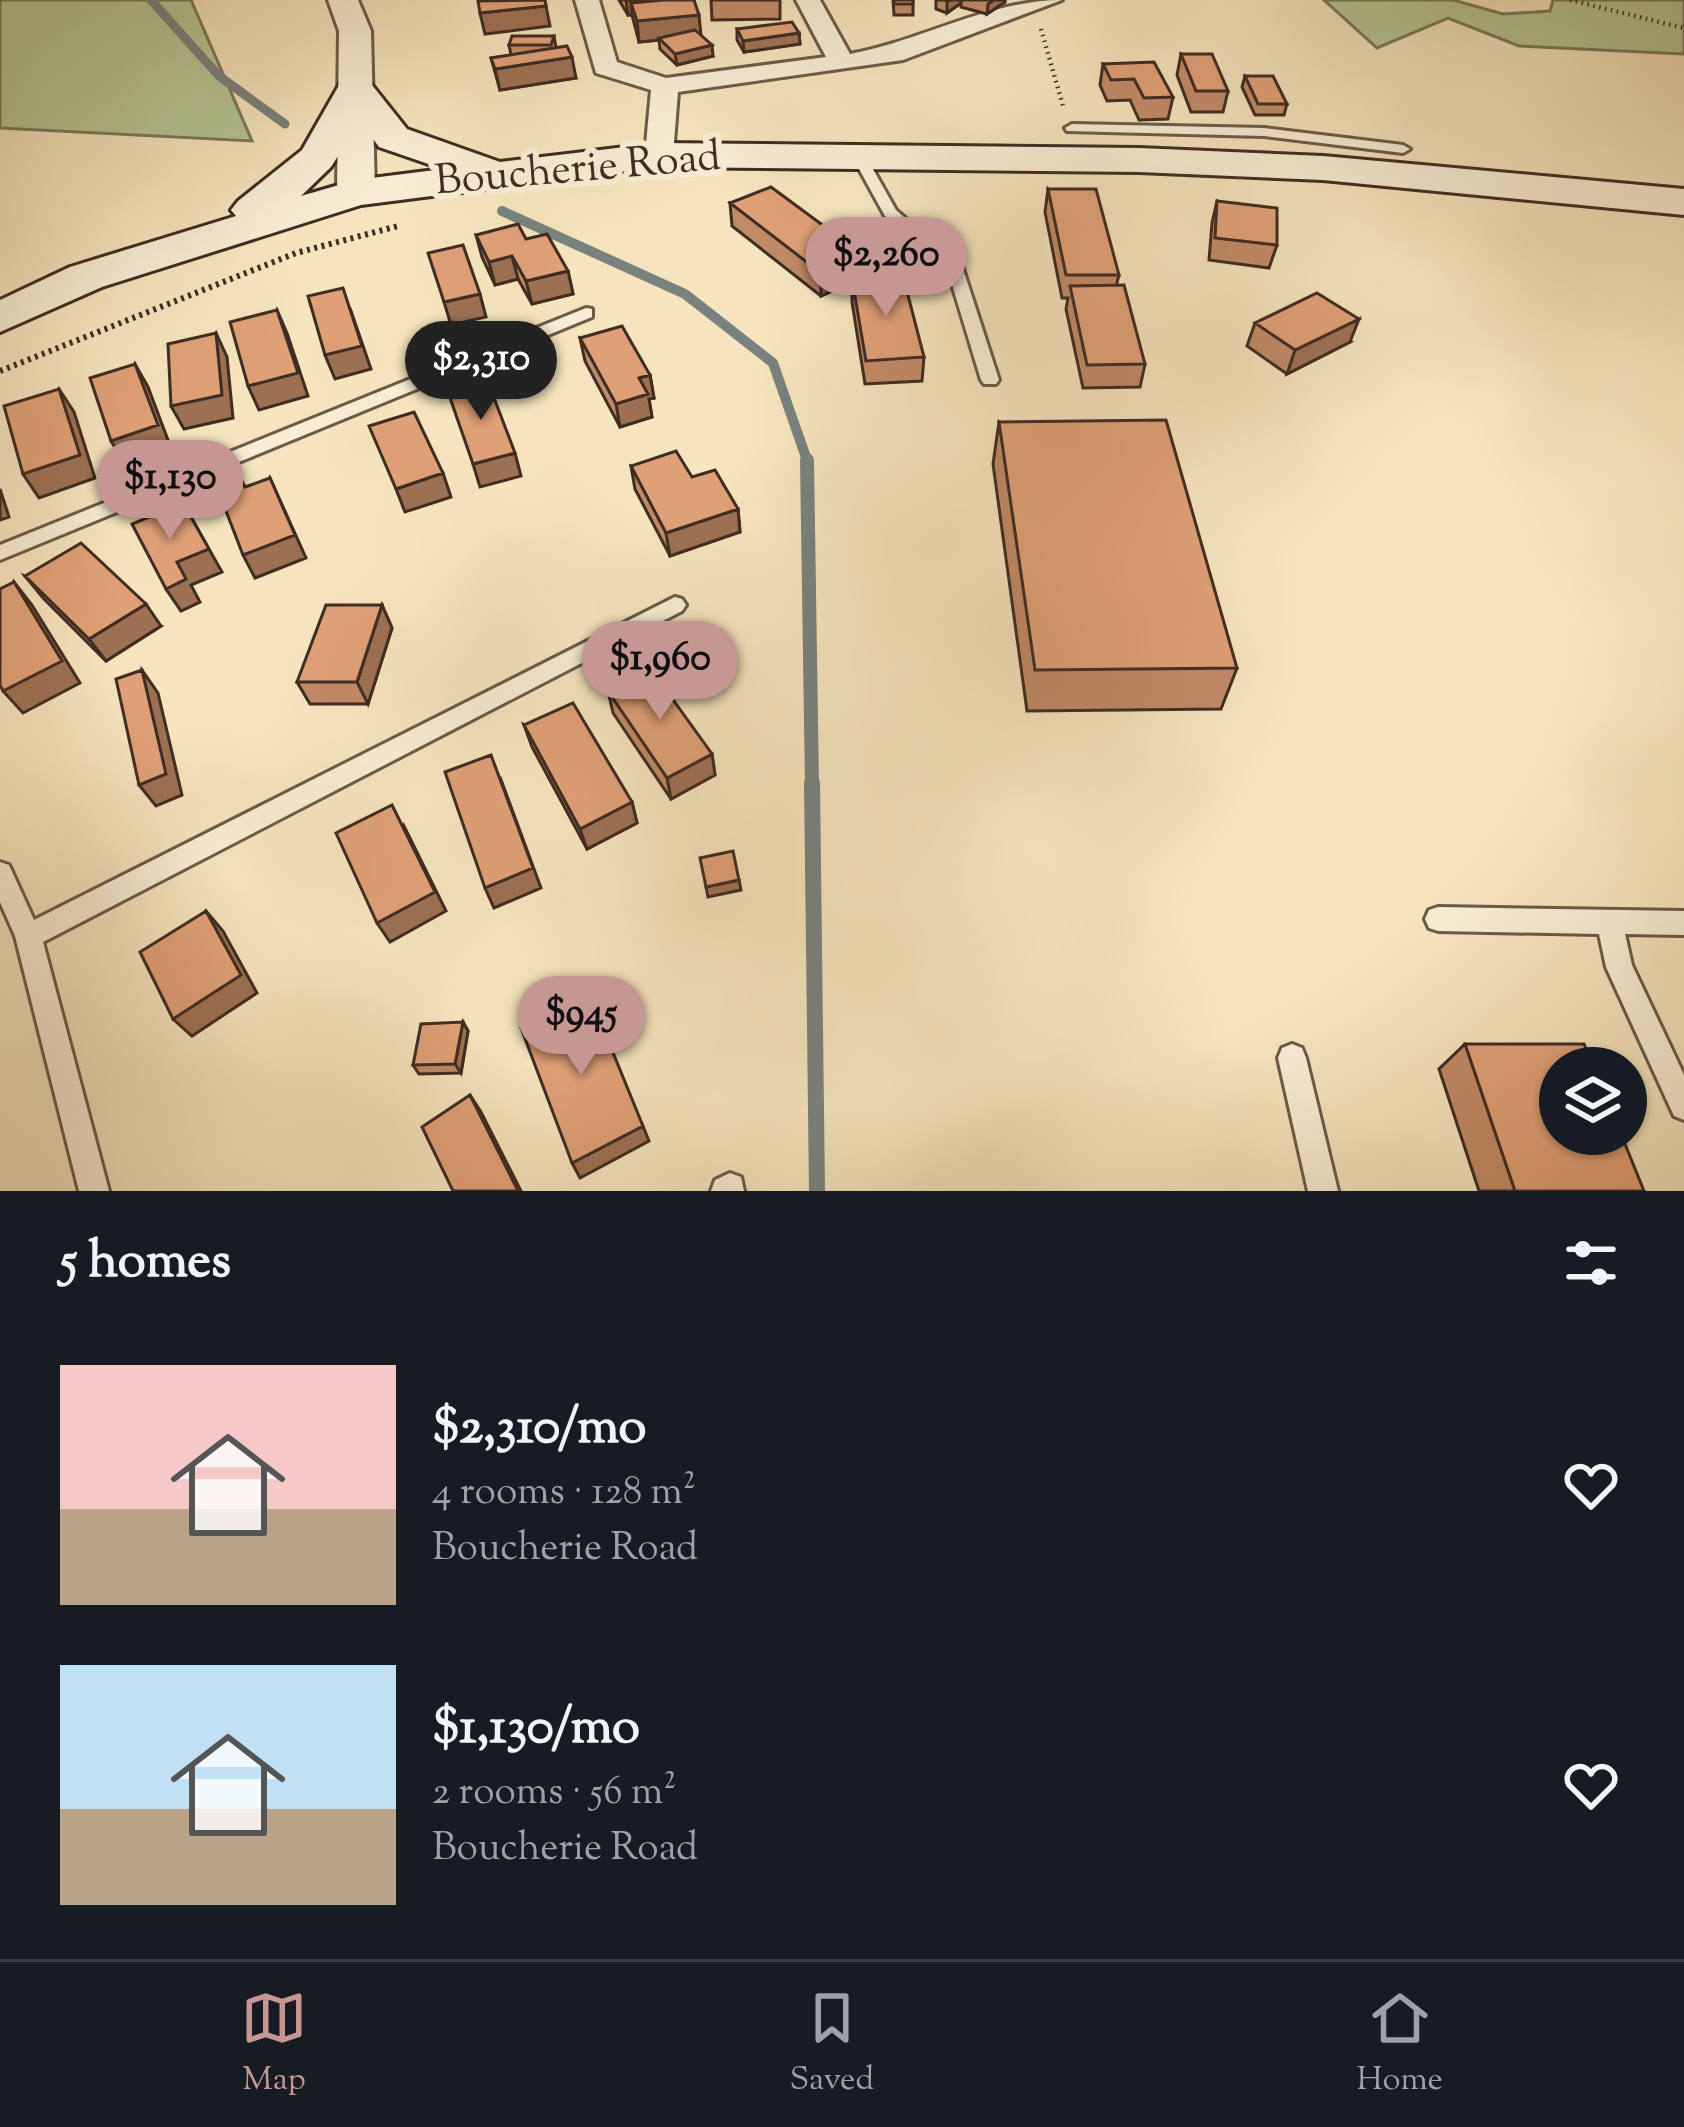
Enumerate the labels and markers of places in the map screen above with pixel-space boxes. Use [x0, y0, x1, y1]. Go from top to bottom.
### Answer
pin: $2,260 [788, 217, 984, 319]
pin: $2,310 [383, 321, 579, 423]
pin: $1,130 [72, 440, 268, 542]
pin: $1,960 [562, 621, 758, 723]
pin: $945 [510, 976, 652, 1078]

